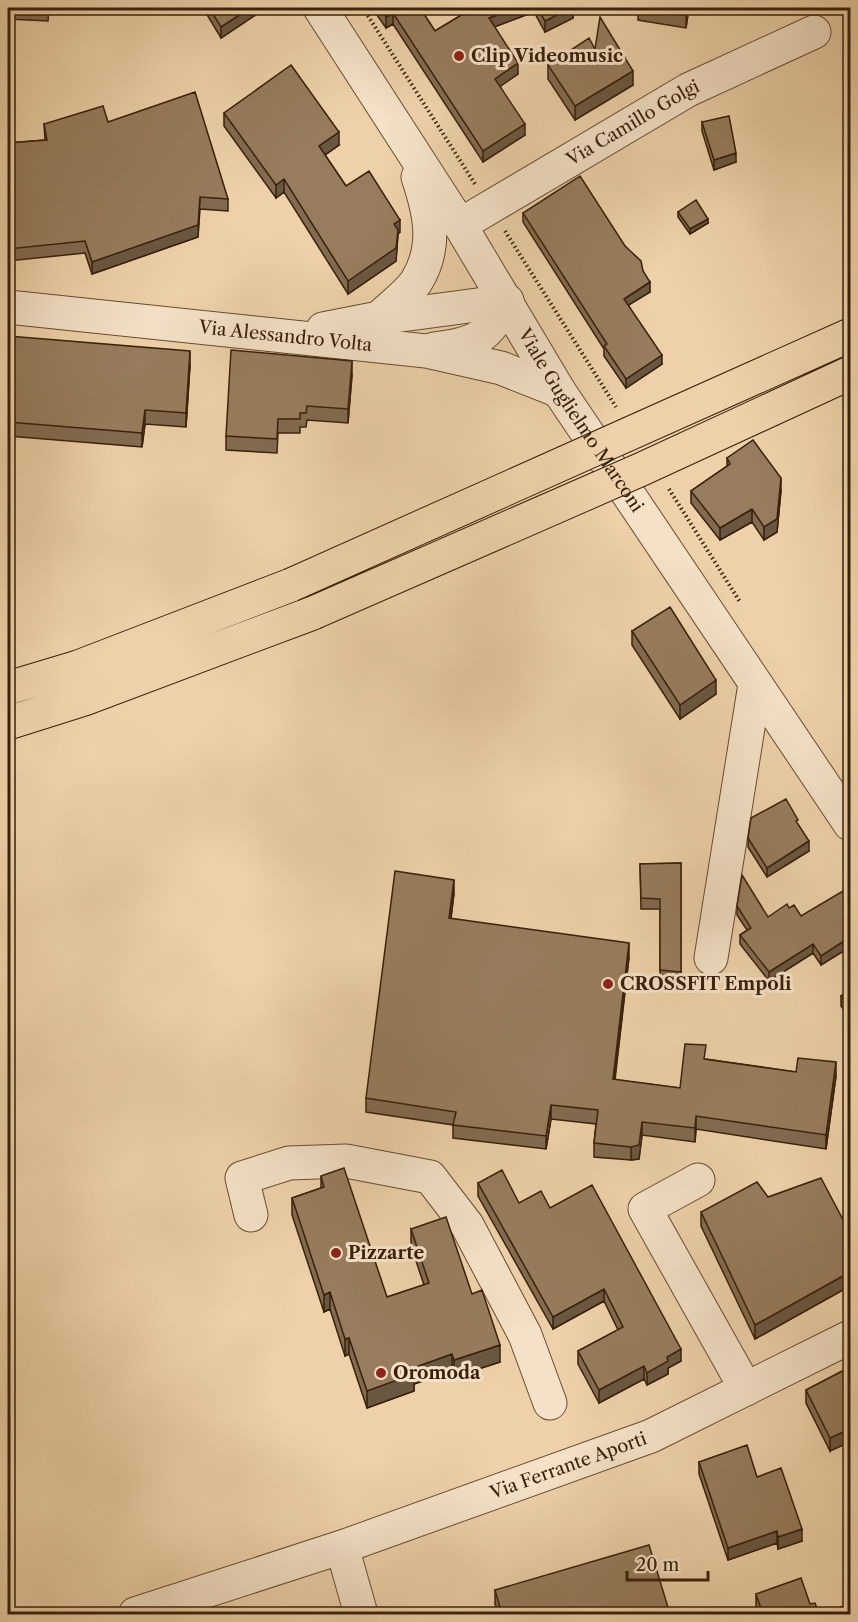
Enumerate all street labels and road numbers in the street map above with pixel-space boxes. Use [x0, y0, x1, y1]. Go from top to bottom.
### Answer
street label: Via Camillo Golgi [562, 75, 703, 171]
street label: Via Alessandro Volta [197, 316, 374, 356]
street label: Viale Guglielmo Marconi [513, 324, 649, 517]
street label: Via Ferrante Aporti [486, 1427, 650, 1504]

